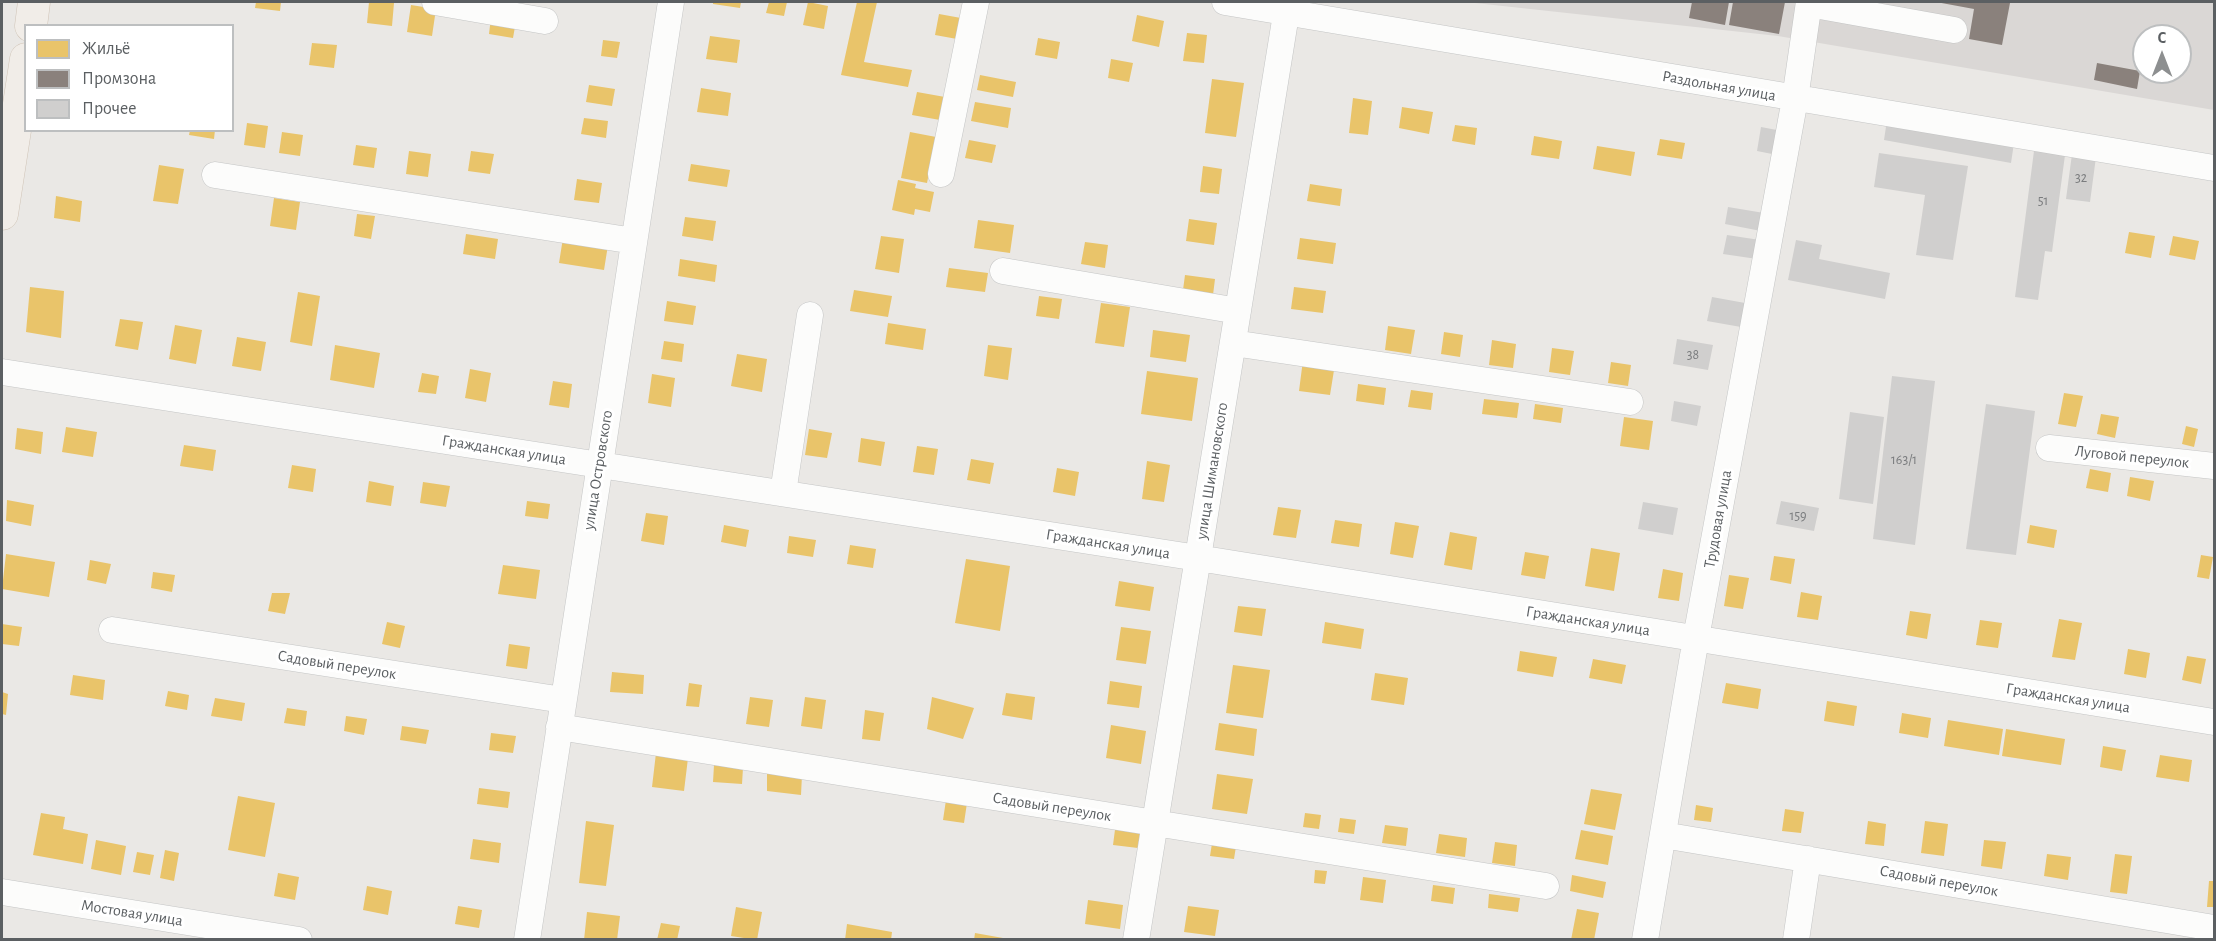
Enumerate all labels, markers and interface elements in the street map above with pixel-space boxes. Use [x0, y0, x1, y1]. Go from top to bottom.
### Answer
legend [24, 24, 234, 132]
north arrow [2132, 24, 2192, 84]
text: С [2158, 30, 2166, 46]
text: Жильё [82, 40, 130, 58]
street label: Раздольная улица [1661, 67, 1777, 105]
text: Промзона [82, 70, 156, 88]
text: Прочее [82, 100, 137, 118]
house number: 32 [2075, 170, 2087, 186]
house number: 51 [2038, 193, 2048, 209]
house number: 38 [1687, 347, 1699, 363]
street label: улица Шимановского [1192, 401, 1232, 541]
street label: улица Островского [579, 409, 617, 531]
street label: Гражданская улица [441, 431, 567, 469]
street label: Луговой переулок [2074, 441, 2190, 473]
house number: 163/1 [1891, 452, 1917, 468]
street label: Трудовая улица [1700, 468, 1736, 570]
house number: 159 [1789, 508, 1807, 524]
street label: Гражданская улица [1045, 525, 1171, 563]
street label: Гражданская улица [1525, 602, 1651, 640]
street label: Садовый переулок [276, 646, 398, 684]
street label: Гражданская улица [2005, 679, 2131, 717]
street label: Садовый переулок [991, 788, 1113, 826]
street label: Садовый переулок [1878, 861, 2000, 901]
street label: Мостовая улица [80, 895, 184, 931]

